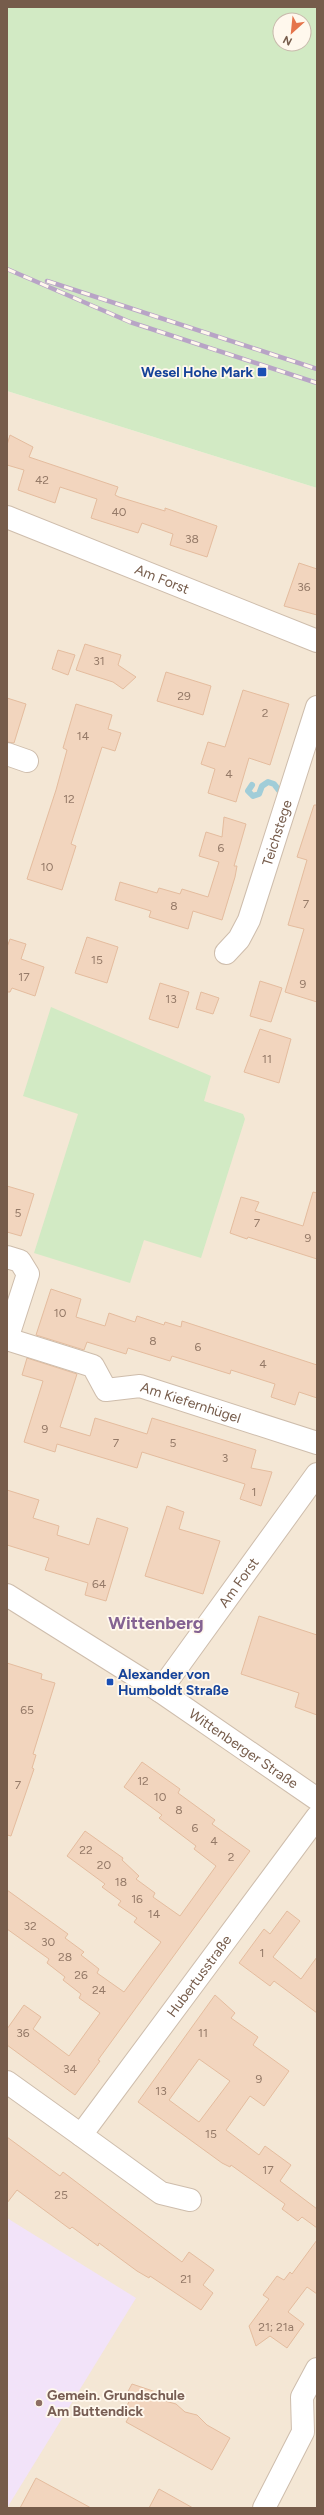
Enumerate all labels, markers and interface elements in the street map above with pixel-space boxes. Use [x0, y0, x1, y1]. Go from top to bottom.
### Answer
north arrow [272, 12, 312, 52]
text: N [281, 33, 294, 48]
place label: Wesel Hohe Mark [141, 364, 253, 381]
marker: Wesel Hohe Mark [256, 366, 268, 378]
house number: 42 [35, 473, 49, 487]
house number: 40 [111, 505, 127, 519]
house number: 38 [185, 532, 199, 546]
street label: Am Forst [132, 561, 192, 598]
house number: 36 [297, 580, 311, 594]
house number: 31 [93, 654, 105, 668]
house number: 29 [177, 689, 191, 703]
house number: 2 [262, 706, 268, 720]
house number: 14 [77, 729, 90, 743]
house number: 4 [225, 767, 233, 781]
house number: 12 [63, 792, 75, 806]
street label: Teichstege [259, 798, 296, 868]
house number: 6 [218, 841, 225, 855]
house number: 10 [41, 860, 54, 874]
house number: 7 [303, 897, 310, 911]
house number: 8 [170, 899, 178, 913]
house number: 15 [91, 953, 103, 967]
house number: 17 [18, 970, 30, 984]
house number: 9 [300, 977, 307, 991]
house number: 13 [165, 992, 177, 1006]
house number: 11 [262, 1052, 272, 1066]
house number: 5 [15, 1206, 22, 1220]
house number: 7 [254, 1216, 261, 1230]
house number: 9 [305, 1231, 312, 1245]
house number: 10 [54, 1306, 67, 1320]
house number: 8 [149, 1334, 157, 1348]
house number: 6 [195, 1340, 202, 1354]
house number: 4 [259, 1357, 267, 1371]
street label: Am Kiefernhügel [138, 1379, 243, 1427]
house number: 9 [42, 1422, 49, 1436]
house number: 7 [113, 1436, 120, 1450]
house number: 5 [170, 1436, 177, 1450]
house number: 3 [222, 1451, 228, 1465]
house number: 1 [252, 1485, 256, 1499]
street label: Am Forst [215, 1555, 263, 1611]
house number: 64 [92, 1577, 107, 1591]
district label: Wittenberg [108, 1612, 204, 1634]
place label: Alexander von Humboldt Straße [118, 1666, 229, 1699]
marker: Alexander von Humboldt Straße [105, 1677, 115, 1687]
house number: 65 [20, 1703, 34, 1717]
street label: Wittenberger Straße [185, 1705, 301, 1793]
house number: 12 [137, 1774, 149, 1788]
house number: 7 [15, 1778, 22, 1792]
house number: 10 [154, 1790, 167, 1804]
house number: 8 [175, 1803, 183, 1817]
house number: 6 [192, 1821, 199, 1835]
house number: 4 [210, 1834, 218, 1848]
house number: 22 [79, 1843, 93, 1857]
house number: 2 [228, 1850, 234, 1864]
house number: 20 [97, 1858, 112, 1872]
house number: 18 [115, 1875, 127, 1889]
house number: 16 [131, 1892, 143, 1906]
house number: 14 [148, 1907, 161, 1921]
house number: 32 [23, 1919, 37, 1933]
street label: Hubertusstraße [163, 1932, 236, 2021]
house number: 30 [41, 1935, 55, 1949]
house number: 1 [260, 1946, 264, 1960]
house number: 28 [58, 1950, 72, 1964]
house number: 26 [74, 1968, 88, 1982]
house number: 24 [92, 1983, 107, 1997]
house number: 36 [16, 2026, 30, 2040]
house number: 11 [198, 2026, 208, 2040]
house number: 34 [63, 2062, 78, 2076]
house number: 9 [256, 2072, 263, 2086]
house number: 13 [155, 2084, 167, 2098]
house number: 15 [205, 2127, 217, 2141]
house number: 17 [262, 2163, 274, 2177]
house number: 25 [54, 2188, 68, 2202]
house number: 21 [180, 2272, 192, 2286]
house number: 21; 21a [258, 2320, 294, 2334]
place label: Gemein. Grundschule Am Buttendick [47, 2387, 185, 2420]
marker: Gemein. Grundschule Am Buttendick [34, 2398, 44, 2408]

